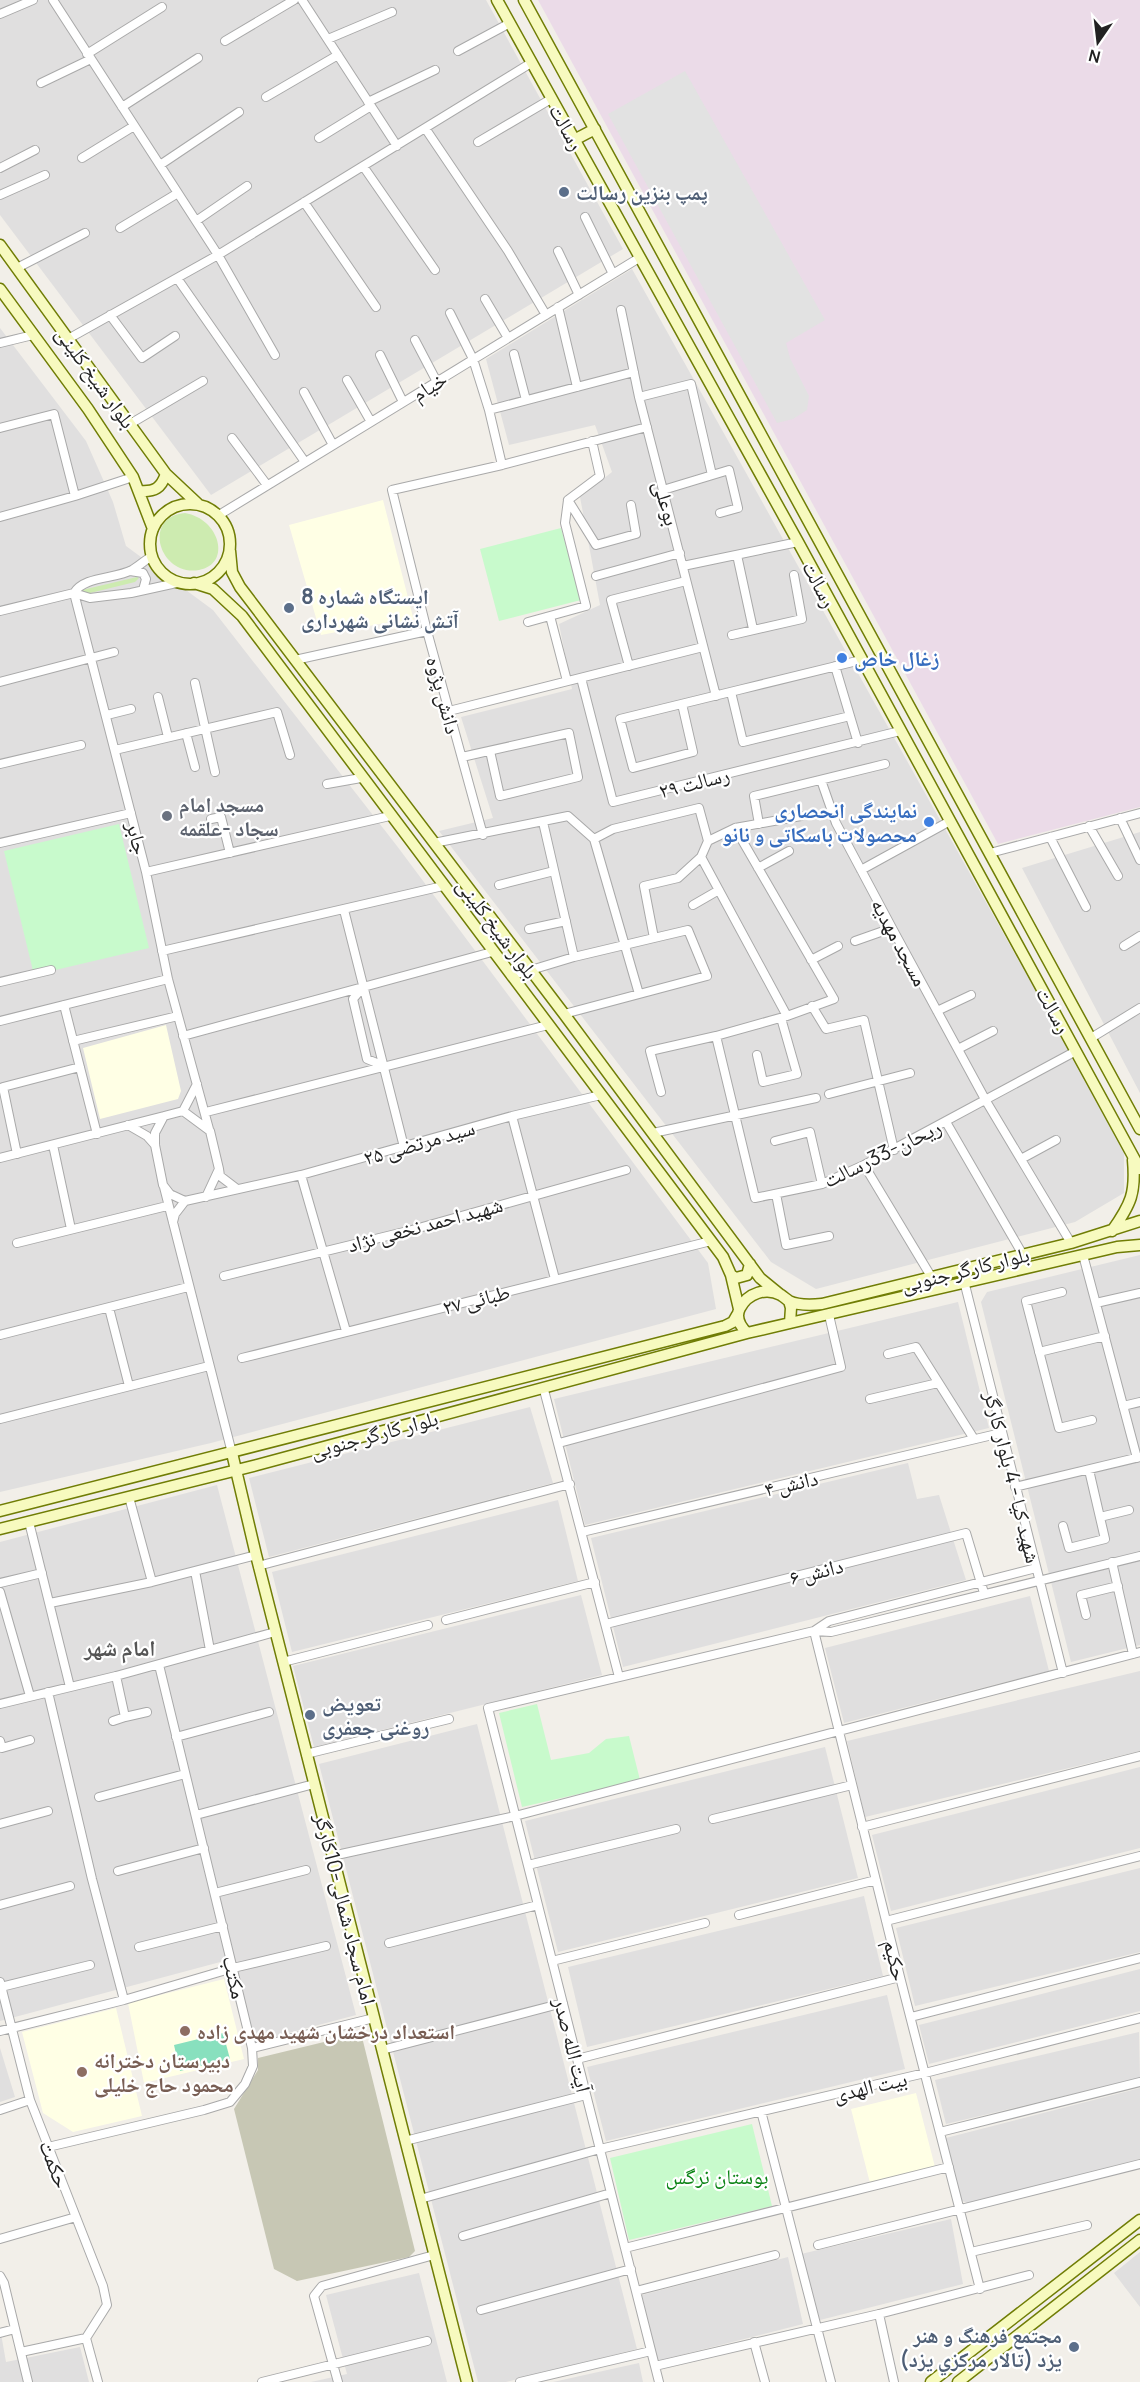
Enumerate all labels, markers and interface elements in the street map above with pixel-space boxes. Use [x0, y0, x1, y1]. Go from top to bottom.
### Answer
north arrow [1068, 12, 1128, 72]
text: N [1086, 44, 1103, 69]
street label: رسالت [543, 99, 591, 155]
place label: پمپ بنزین رسالت [576, 178, 708, 206]
marker: پمپ بنزین رسالت [557, 185, 571, 199]
street label: بلوار شیخ کلینی [50, 320, 142, 434]
street label: خیام [406, 364, 452, 408]
street label: بوعلی [648, 477, 686, 529]
street label: رسالت [796, 556, 844, 612]
place label: ایستگاه شماره 8 آتش نشانی شهرداری [301, 582, 459, 634]
marker: ایستگاه شماره 8 آتش نشانی شهرداری [282, 601, 296, 615]
place label: زغال خاص [854, 644, 939, 672]
marker: زغال خاص [835, 651, 849, 665]
street label: دانش پژوه [420, 653, 468, 737]
street label: رسالت ۲۹ [656, 760, 732, 804]
place label: مسجد امام سجاد -علقمه [179, 790, 279, 842]
place label: نمایندگی انحصاری محصولات باسکاتی و نانو [722, 796, 917, 848]
marker: مسجد امام سجاد -علقمه [160, 809, 174, 823]
marker: نمایندگی انحصاری محصولات باسکاتی و نانو [922, 815, 936, 829]
street label: جابر [120, 818, 156, 857]
street label: بلوار شیخ کلینی [451, 872, 545, 984]
street label: مسجد مهدیه [865, 893, 935, 991]
street label: رسالت [1030, 982, 1078, 1038]
street label: ریحان-33رسالت [818, 1112, 946, 1194]
street label: ۲۵ سید مرتضی [360, 1113, 478, 1171]
street label: شهید احمد نخعی نژاد [344, 1190, 506, 1258]
street label: بلوار کارگر جنوبی [898, 1240, 1032, 1298]
street label: طبائی ۲۷ [439, 1277, 513, 1321]
street label: شهید کیا - 4 بلوار کارگر [978, 1387, 1048, 1566]
street label: بلوار کارگر جنوبی [307, 1404, 441, 1464]
street label: دانش ۴ [761, 1463, 821, 1503]
street label: دانش ۶ [786, 1551, 846, 1591]
district label: امام شهر [83, 1633, 156, 1664]
place label: تعویض روغنی جعفری [322, 1689, 429, 1741]
marker: تعویض روغنی جعفری [303, 1708, 317, 1722]
street label: امام سجاد شمالی-10کارگر [307, 1809, 383, 2008]
street label: حکیم [876, 1936, 915, 1984]
street label: مکتب [216, 1952, 254, 2002]
street label: آیت الله صدر [548, 1994, 598, 2096]
place label: استعداد درخشان شهید مهدی زاده [197, 2017, 455, 2045]
marker: استعداد درخشان شهید مهدی زاده [178, 2024, 192, 2038]
place label: دبيرستان دخترانه محمود حاج خلیلی [94, 2046, 234, 2098]
street label: بیت الهدی [830, 2064, 910, 2108]
marker: دبيرستان دخترانه محمود حاج خلیلی [75, 2065, 89, 2079]
street label: حکمت [33, 2136, 77, 2192]
park label: بوستان نرگس [665, 2162, 769, 2190]
place label: مجتمع فرهنگ و هنر یزد (تالار مركزي یزد) [899, 2321, 1062, 2376]
marker: مجتمع فرهنگ و هنر یزد (تالار مركزي یزد) [1067, 2340, 1081, 2354]

